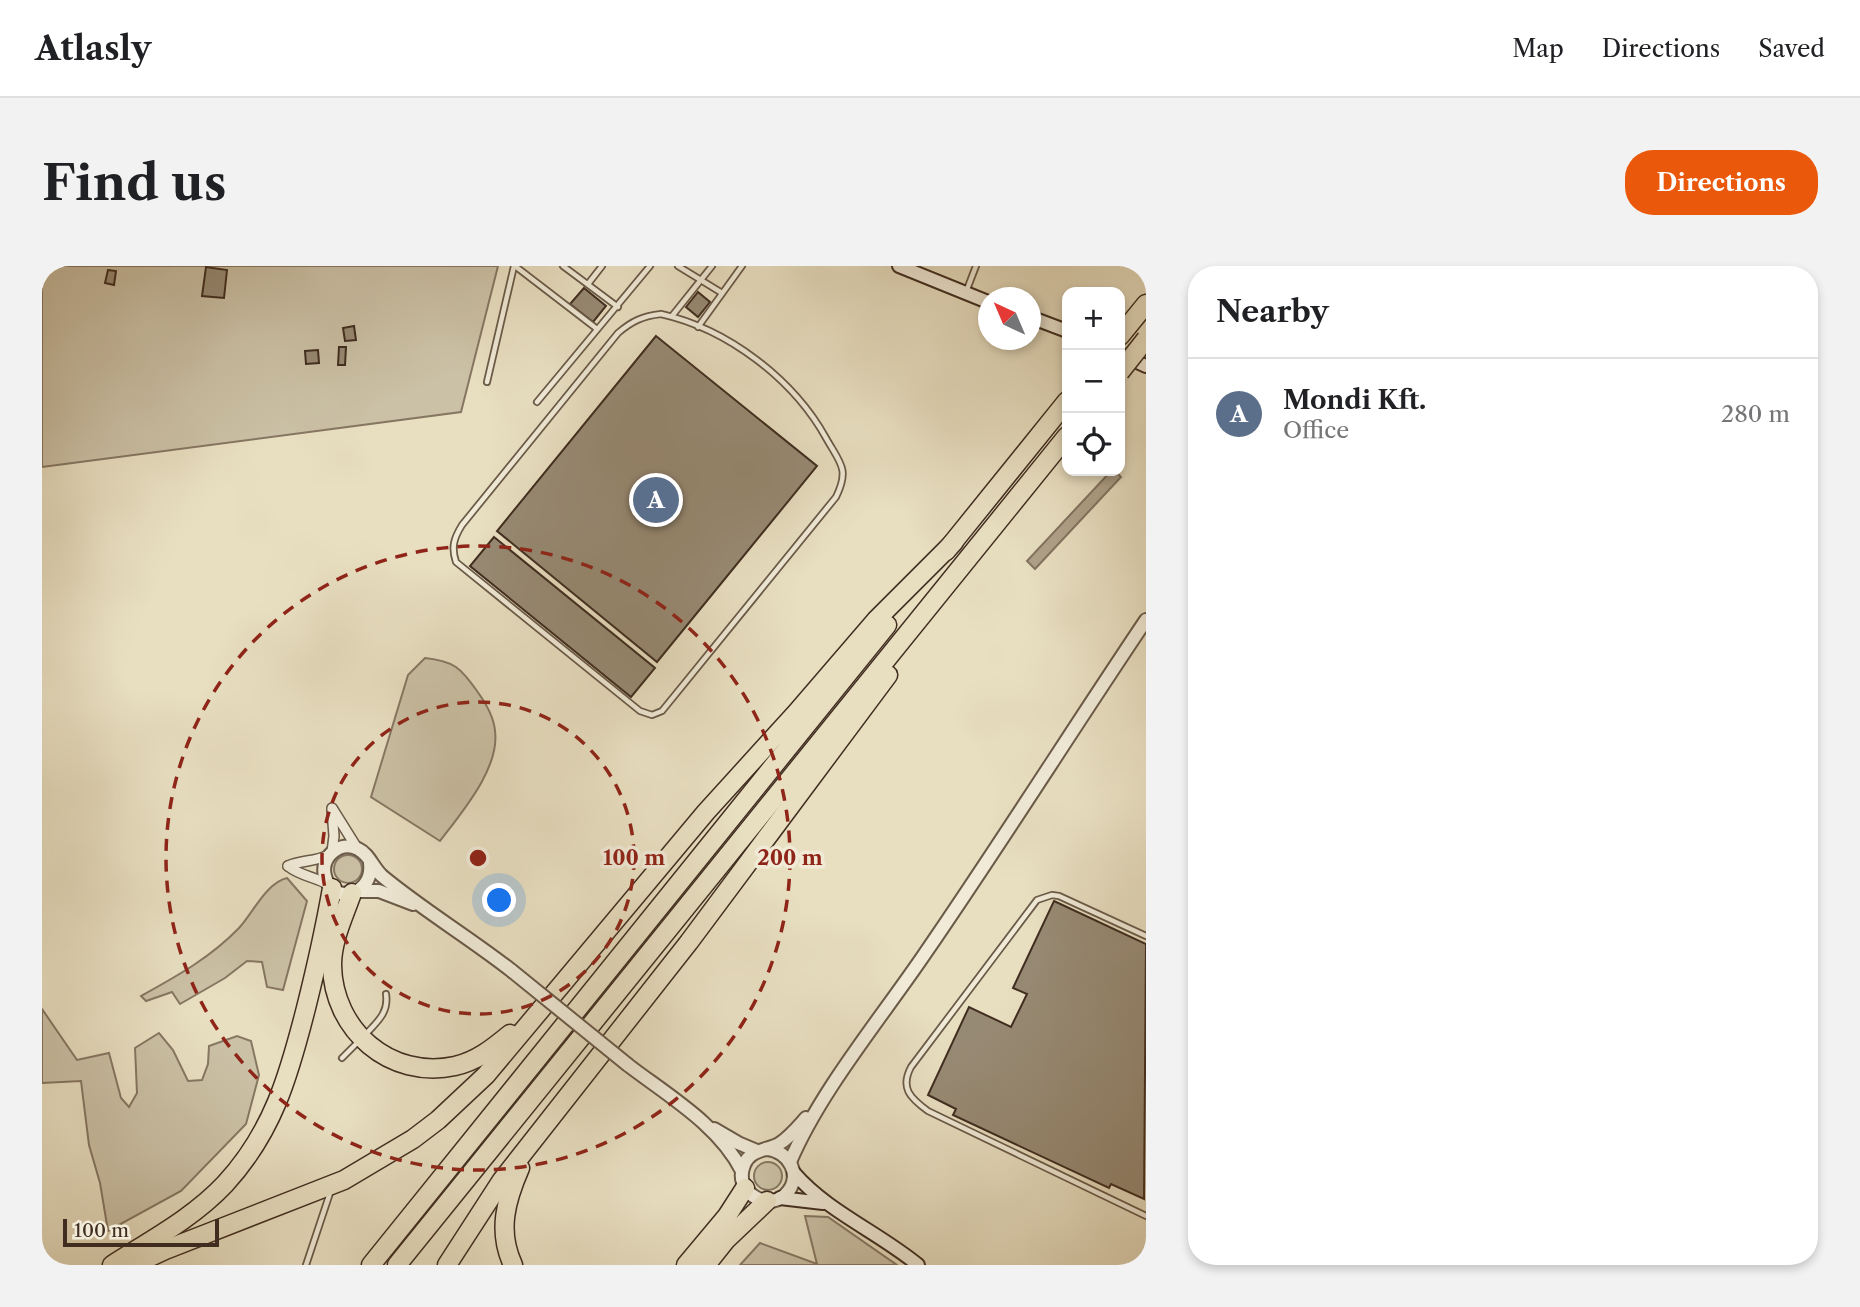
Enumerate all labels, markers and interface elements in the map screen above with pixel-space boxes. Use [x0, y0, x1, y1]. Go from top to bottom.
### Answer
text: Atlasly [35, 28, 151, 69]
text: Map [1512, 34, 1564, 63]
text: Directions [1602, 34, 1720, 63]
text: Saved [1758, 34, 1825, 63]
button: Directions [1625, 150, 1818, 215]
text: Find us [42, 152, 226, 213]
north arrow [978, 287, 1041, 350]
map controls [1062, 287, 1125, 476]
button: + [1062, 287, 1125, 350]
text: Nearby [1216, 293, 1329, 330]
button: − [1062, 350, 1125, 413]
text: Mondi Kft. [1283, 384, 1426, 416]
text: A [1230, 400, 1248, 428]
text: 280 m [1721, 400, 1790, 428]
button: locate [1062, 413, 1125, 476]
text: Office [1283, 416, 1349, 444]
pin: A [633, 474, 679, 526]
text: 100 m [603, 845, 665, 870]
text: 200 m [757, 845, 823, 870]
centre of rings [466, 846, 490, 870]
your location [482, 883, 516, 917]
scale bar [63, 1216, 219, 1248]
text: 100 m [74, 1219, 129, 1242]

